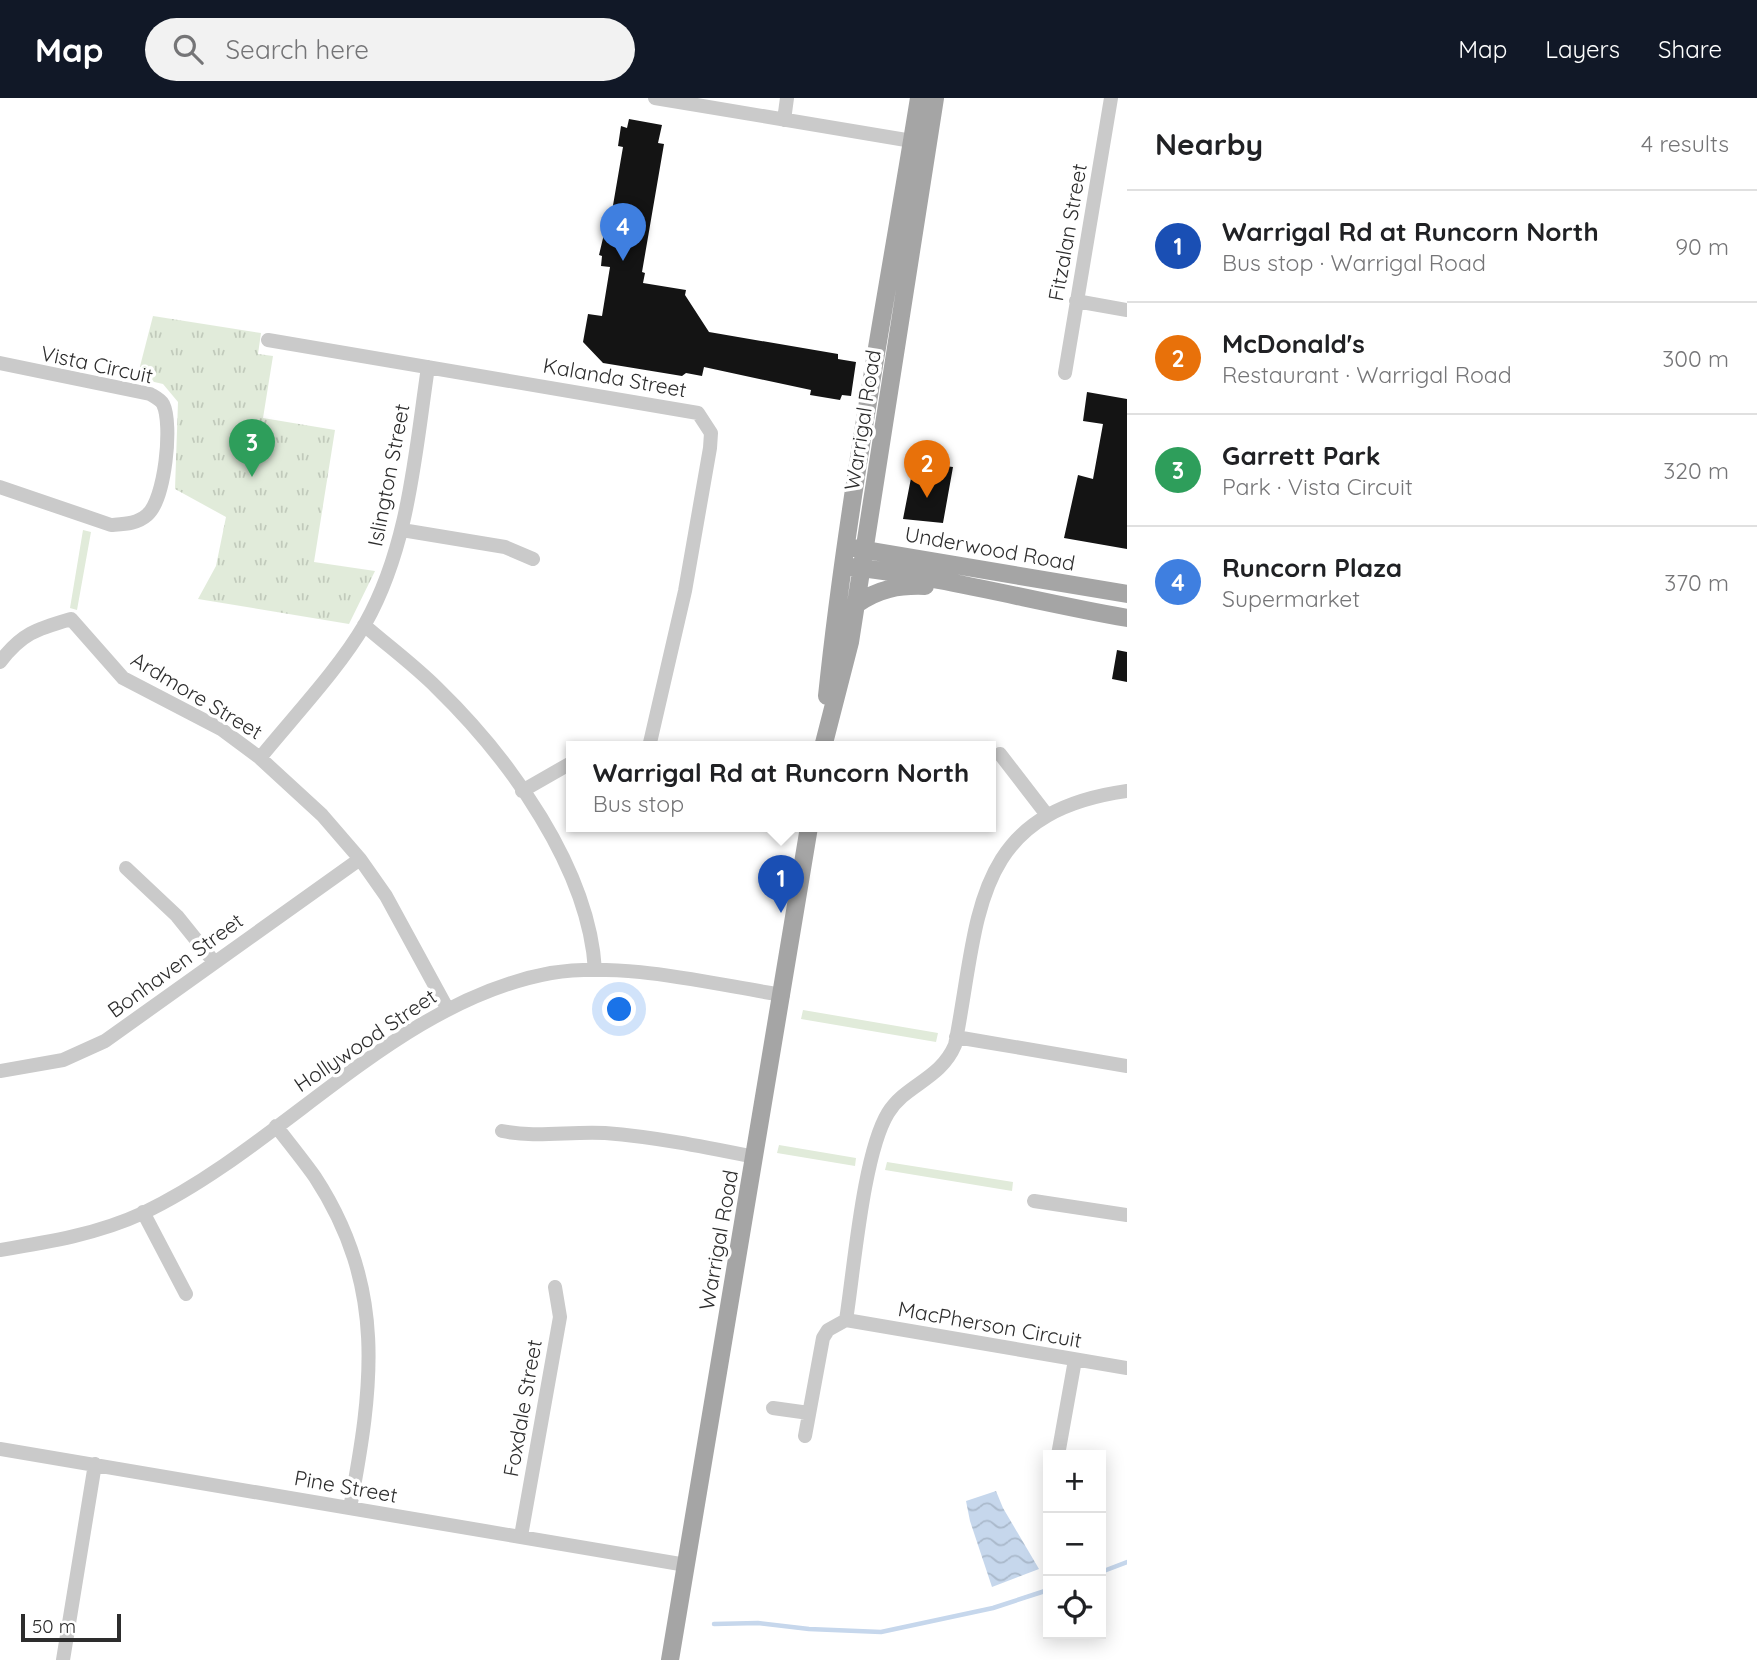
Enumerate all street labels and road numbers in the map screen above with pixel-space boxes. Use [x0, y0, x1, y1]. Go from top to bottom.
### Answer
street label: Fitzalan Street [1042, 161, 1092, 303]
street label: Vista Circuit [38, 339, 156, 389]
street label: Warrigal Road [838, 348, 886, 492]
street label: Kalanda Street [541, 352, 689, 402]
street label: Islington Street [361, 402, 415, 548]
street label: Underwood Road [903, 520, 1077, 576]
street label: Ardmore Street [127, 646, 267, 744]
street label: Bonhaven Street [102, 907, 248, 1023]
street label: Hollywood Street [289, 983, 441, 1097]
street label: Warrigal Road [693, 1168, 743, 1312]
street label: MacPherson Circuit [896, 1295, 1084, 1353]
street label: Foxdale Street [497, 1337, 547, 1479]
street label: Pine Street [292, 1464, 400, 1508]

